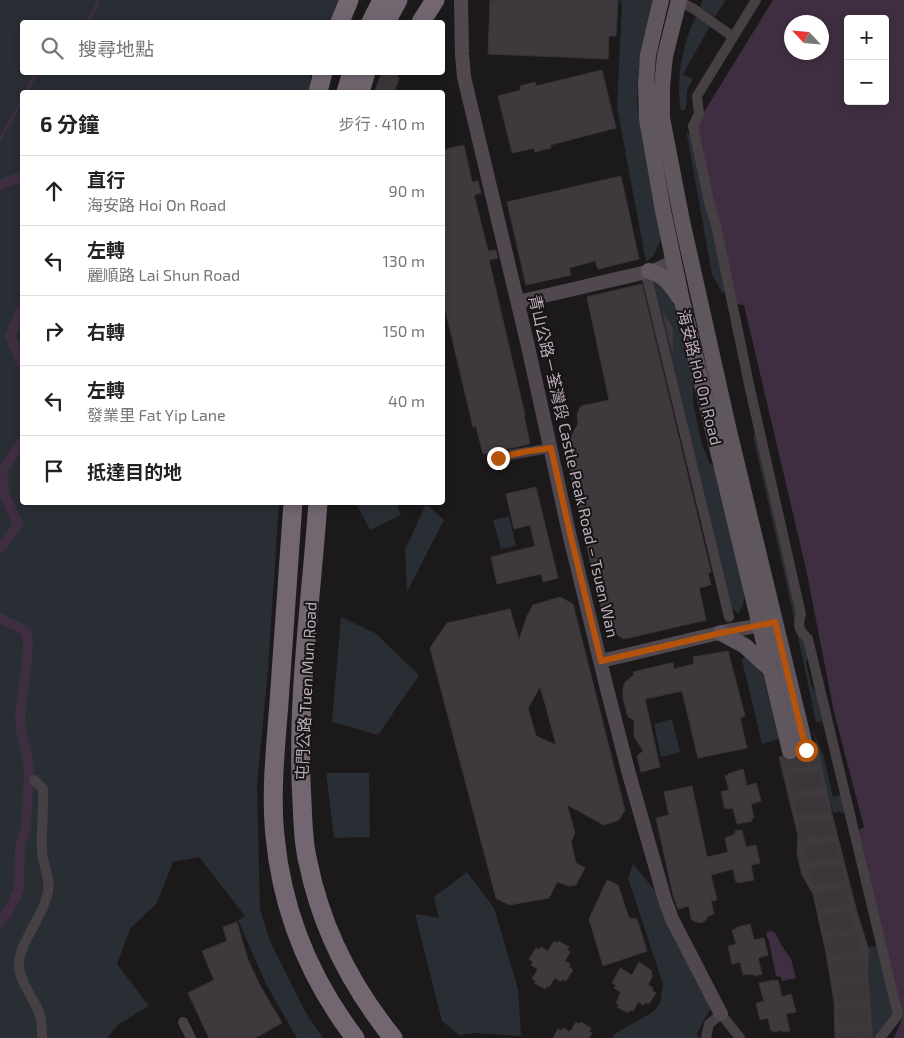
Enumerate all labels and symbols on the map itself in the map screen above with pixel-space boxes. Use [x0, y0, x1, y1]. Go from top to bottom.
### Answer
north arrow [784, 15, 829, 60]
street label: 青山公路－荃灣段 Castle Peak Road – Tsuen Wan [526, 293, 623, 639]
street label: 海安路 Hoi On Road [674, 307, 727, 447]
route end [487, 447, 510, 470]
street label: 屯門公路 Tuen Mun Road [291, 601, 320, 781]
route start [795, 739, 818, 762]

